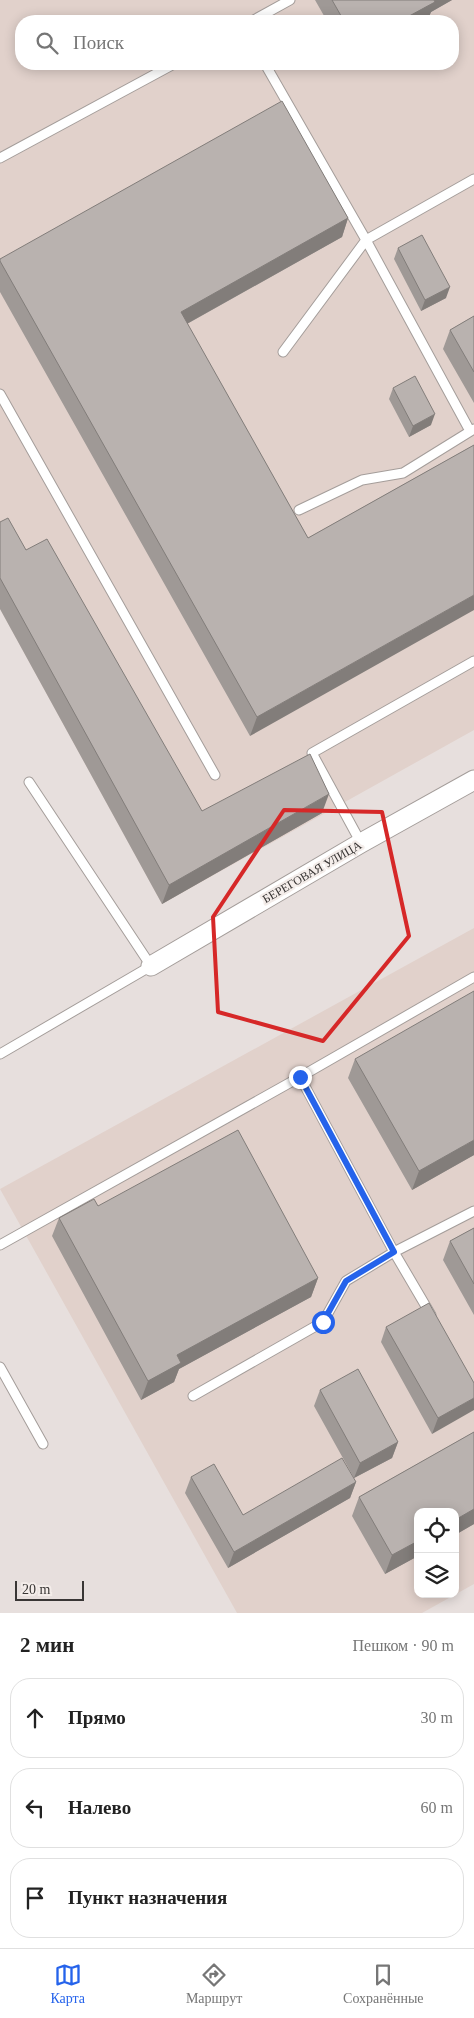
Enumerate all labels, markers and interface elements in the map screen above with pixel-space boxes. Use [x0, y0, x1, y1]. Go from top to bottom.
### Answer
search box [15, 15, 459, 70]
icon: search [33, 29, 61, 57]
text: Поиск [73, 32, 124, 53]
street label: БЕРЕГОВАЯ УЛИЦА [260, 838, 364, 906]
route end [289, 1066, 312, 1089]
route start [312, 1311, 335, 1334]
map controls [414, 1508, 459, 1598]
button: locate [414, 1508, 459, 1553]
button: layers [414, 1553, 459, 1598]
scale bar [15, 1578, 84, 1601]
text: 20 m [22, 1582, 50, 1597]
text: 2 мин [20, 1633, 74, 1657]
text: Пешком · 90 m [352, 1637, 454, 1654]
icon: ahead [21, 1704, 49, 1732]
text: Прямо [68, 1707, 126, 1728]
text: 30 m [421, 1709, 453, 1726]
icon: left [21, 1794, 49, 1822]
text: Налево [68, 1797, 131, 1818]
text: 60 m [421, 1799, 453, 1816]
icon: arrive [21, 1884, 49, 1912]
text: Пункт назначения [68, 1887, 227, 1908]
tab: Карта [50, 1961, 85, 2007]
tab: Маршрут [186, 1961, 242, 2007]
tab: Сохранённые [343, 1961, 424, 2007]

